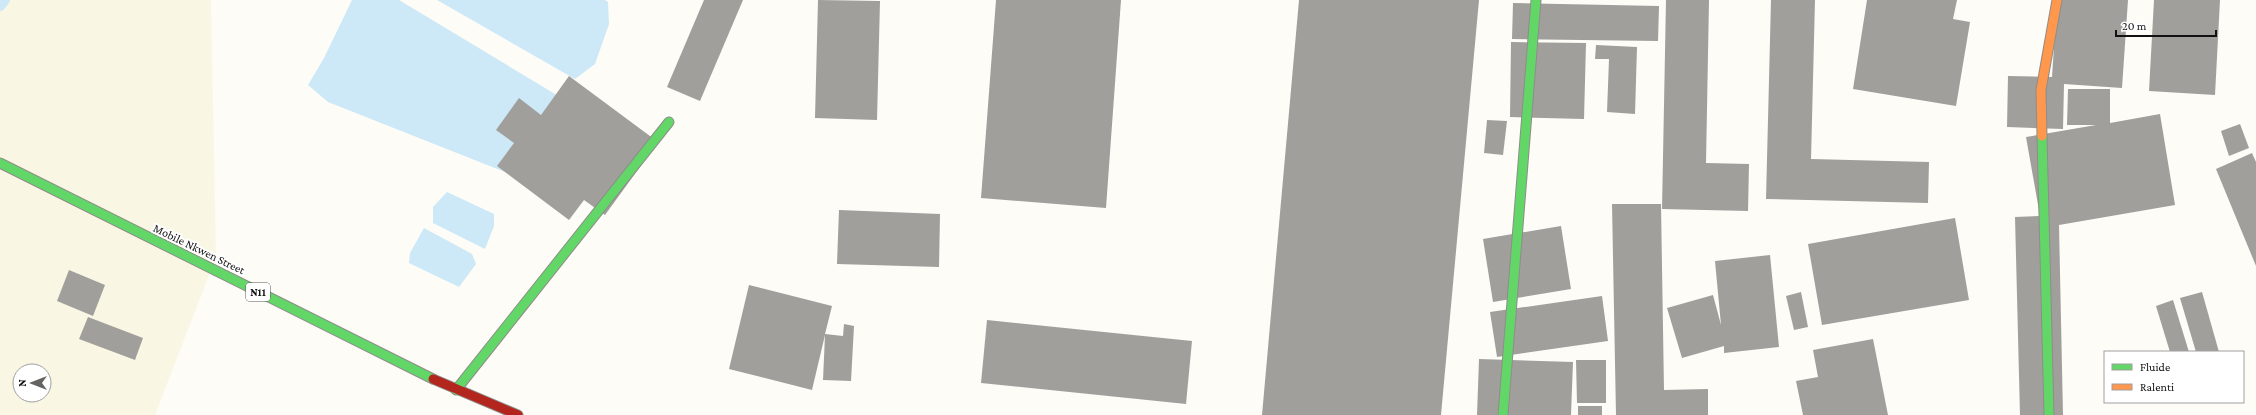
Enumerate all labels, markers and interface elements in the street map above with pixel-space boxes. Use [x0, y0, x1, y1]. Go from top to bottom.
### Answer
scale bar [2116, 12, 2216, 38]
text: 20 m [2122, 19, 2147, 33]
street label: Mobile Nkwen Street [151, 221, 248, 278]
road number: N11 [246, 283, 270, 301]
legend [2104, 351, 2244, 403]
text: Fluide [2140, 360, 2170, 374]
north arrow [12, 363, 52, 403]
text: N [16, 379, 28, 387]
text: Ralenti [2140, 380, 2174, 394]

